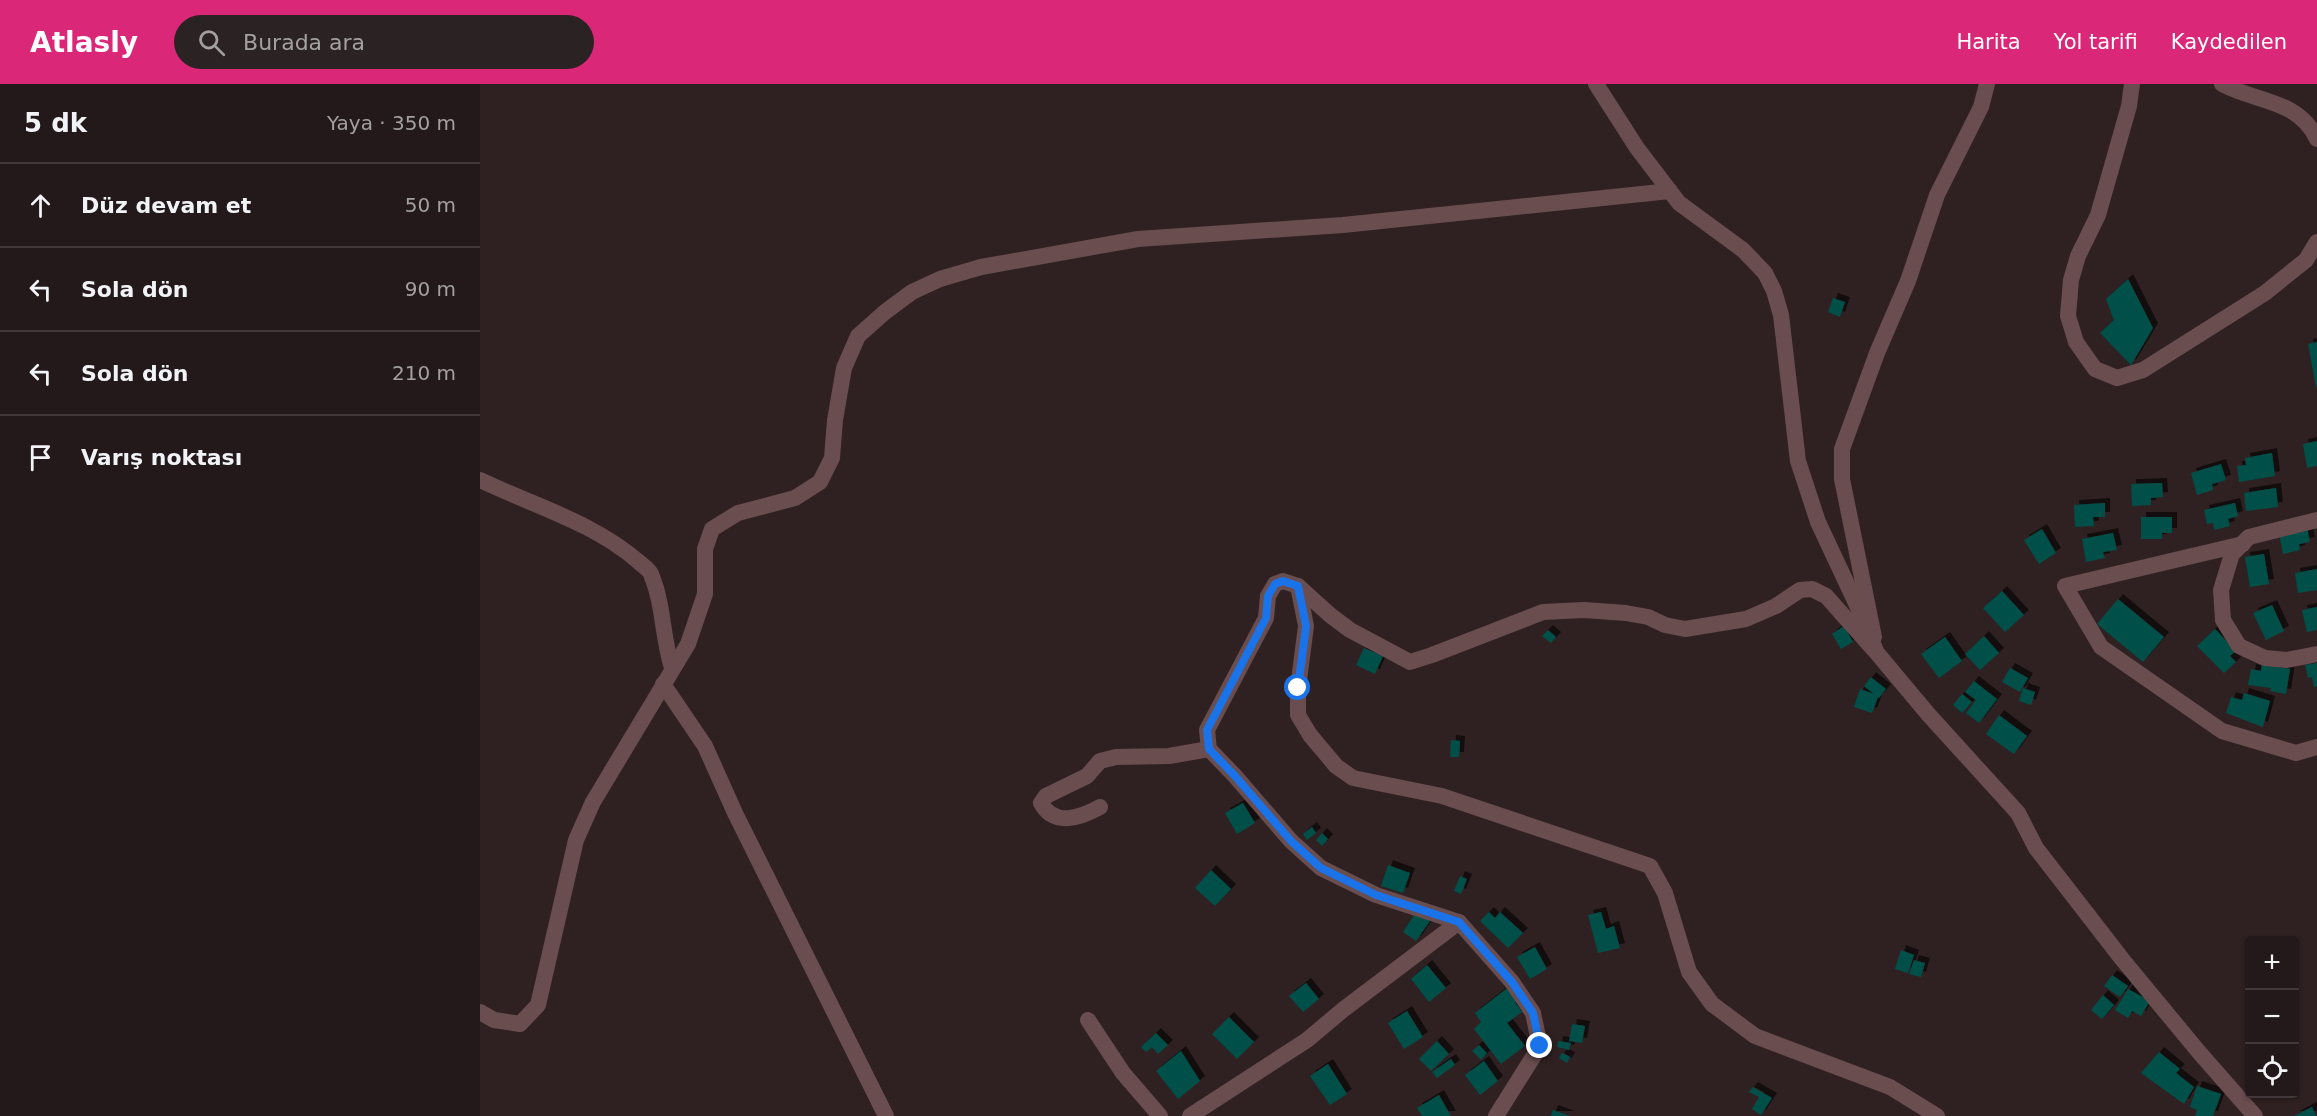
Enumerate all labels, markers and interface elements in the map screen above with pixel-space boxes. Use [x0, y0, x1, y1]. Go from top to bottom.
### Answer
search box [174, 15, 594, 69]
text: Atlasly [30, 26, 138, 59]
icon: search [195, 26, 228, 59]
text: Burada ara [243, 30, 365, 55]
text: Harita [1956, 30, 2021, 54]
text: Yol tarifi [2054, 30, 2138, 54]
text: Kaydedilen [2171, 30, 2287, 54]
text: 5 dk [24, 108, 87, 138]
text: Yaya · 350 m [327, 111, 456, 135]
icon: ahead [24, 189, 57, 222]
text: Düz devam et [81, 193, 251, 218]
text: 50 m [405, 193, 456, 217]
icon: left [24, 273, 57, 306]
text: Sola dön [81, 277, 189, 302]
text: 90 m [405, 277, 456, 301]
icon: left [24, 357, 57, 390]
text: Sola dön [81, 361, 189, 386]
text: 210 m [392, 361, 456, 385]
icon: arrive [24, 441, 57, 474]
text: Varış noktası [81, 445, 242, 470]
route start [1284, 674, 1310, 700]
map controls [2245, 936, 2299, 1098]
button: + [2245, 936, 2299, 990]
button: − [2245, 990, 2299, 1044]
route end [1526, 1032, 1552, 1058]
button: locate [2245, 1044, 2299, 1098]

